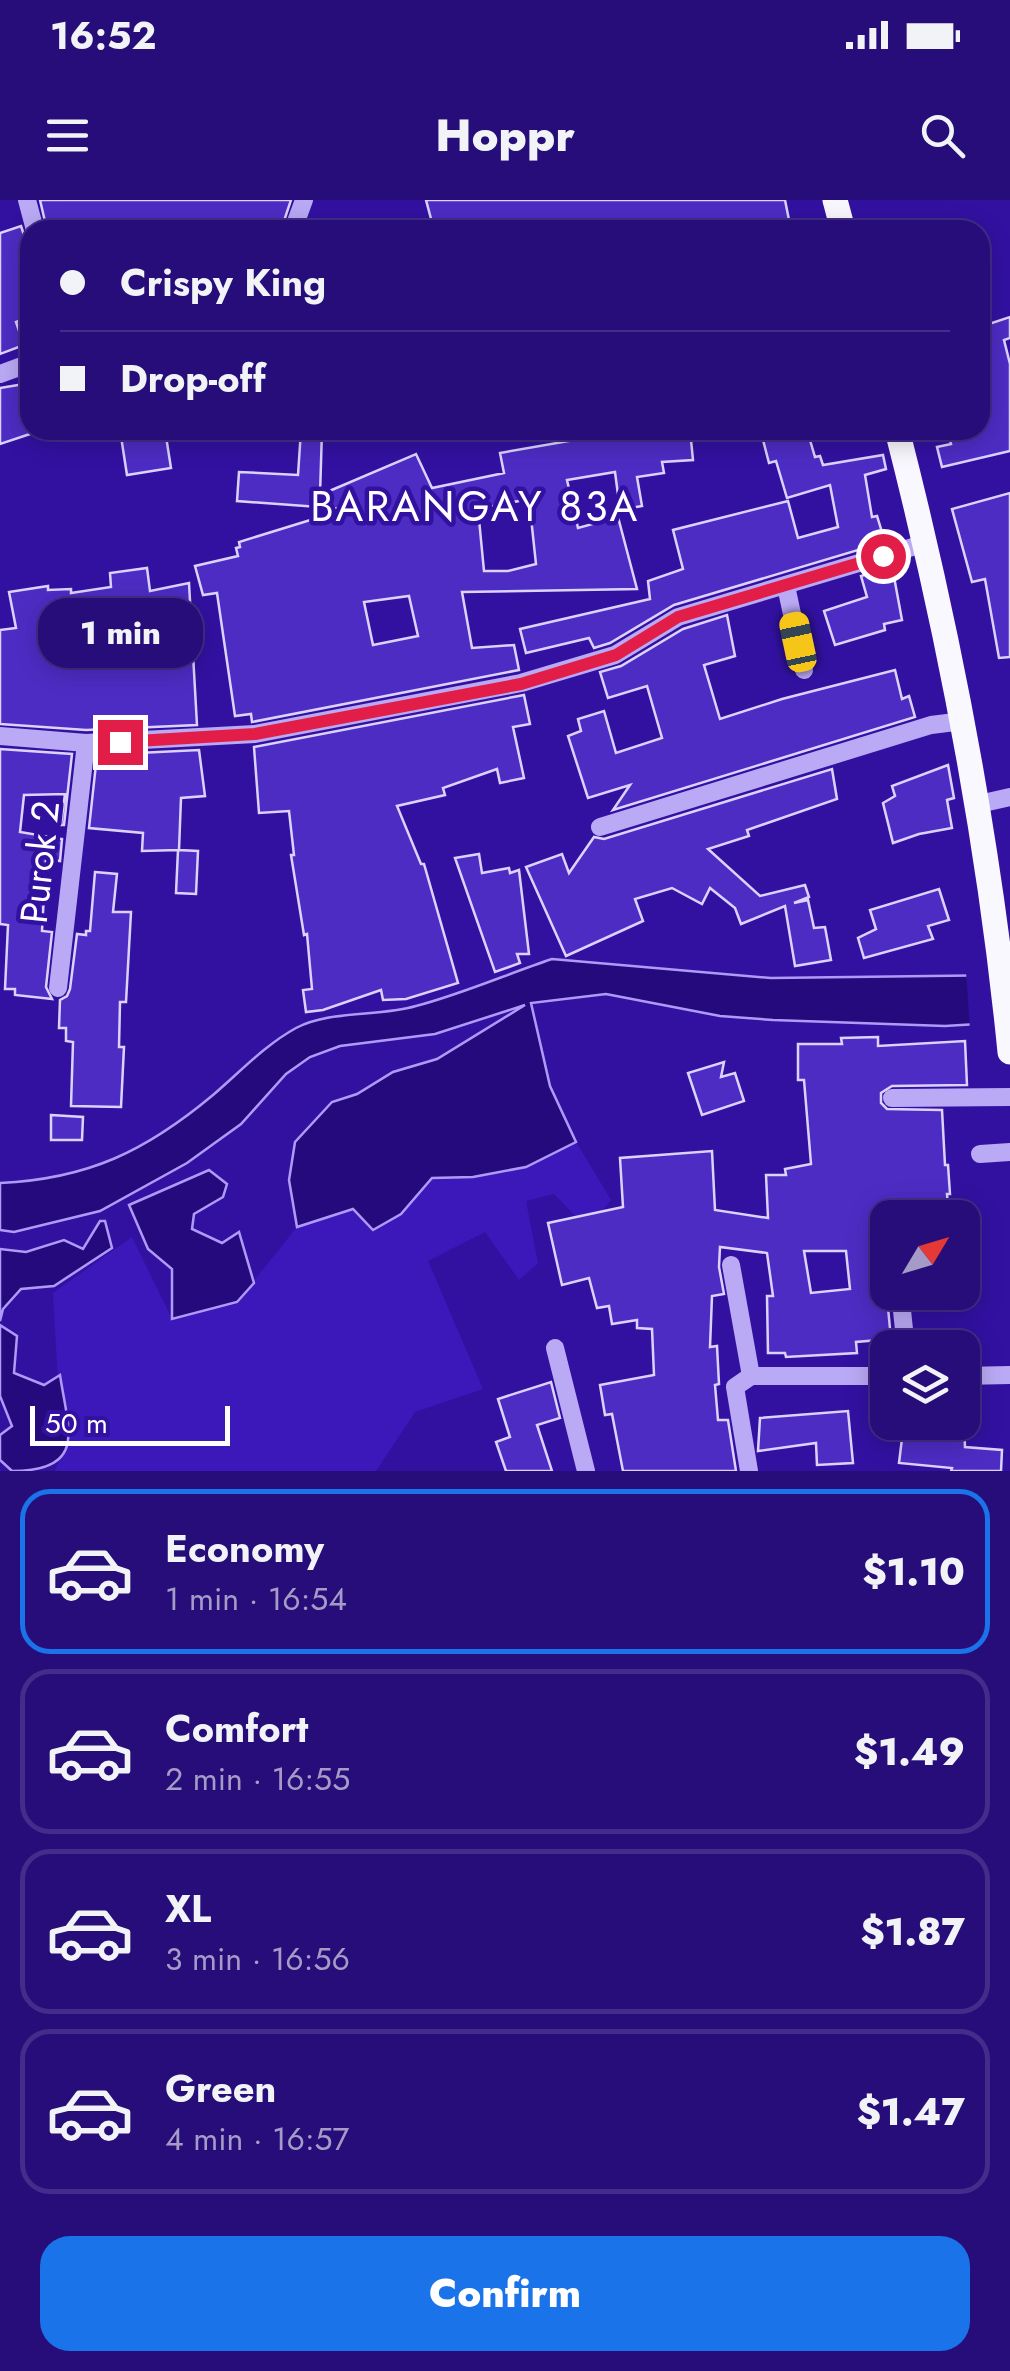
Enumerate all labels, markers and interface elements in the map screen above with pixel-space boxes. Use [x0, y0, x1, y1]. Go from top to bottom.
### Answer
text: 16:52 [50, 8, 156, 63]
text: Hoppr [435, 103, 575, 168]
icon: menu [40, 108, 95, 163]
icon: search [915, 108, 970, 163]
text: Crispy King [120, 255, 326, 310]
text: Drop-off [120, 351, 266, 406]
district label: BARANGAY 83A [310, 476, 640, 537]
route start [861, 534, 906, 579]
callout: 1 min [38, 597, 202, 667]
text: 1 min [80, 610, 161, 656]
car [777, 610, 819, 674]
route end [98, 720, 143, 765]
street label: Purok 2 [6, 798, 73, 926]
north arrow [870, 1200, 980, 1310]
map controls [870, 1200, 980, 1440]
button: layers [870, 1330, 980, 1440]
scale bar [30, 1401, 230, 1446]
text: 50 m [45, 1403, 108, 1444]
text: Economy [165, 1521, 324, 1576]
icon: car [45, 1527, 135, 1617]
text: $1.10 [862, 1544, 965, 1599]
text: 1 min · 16:54 [165, 1576, 347, 1622]
text: Comfort [165, 1701, 308, 1756]
icon: car [45, 1707, 135, 1797]
text: $1.49 [854, 1724, 965, 1779]
text: 2 min · 16:55 [165, 1756, 350, 1802]
text: XL [165, 1881, 211, 1936]
icon: car [45, 1887, 135, 1977]
text: $1.87 [860, 1904, 965, 1959]
text: 3 min · 16:56 [165, 1936, 350, 1982]
text: Green [165, 2061, 276, 2116]
icon: car [45, 2067, 135, 2157]
text: $1.47 [857, 2084, 965, 2139]
text: 4 min · 16:57 [165, 2116, 349, 2162]
button: Confirm [40, 2236, 970, 2351]

